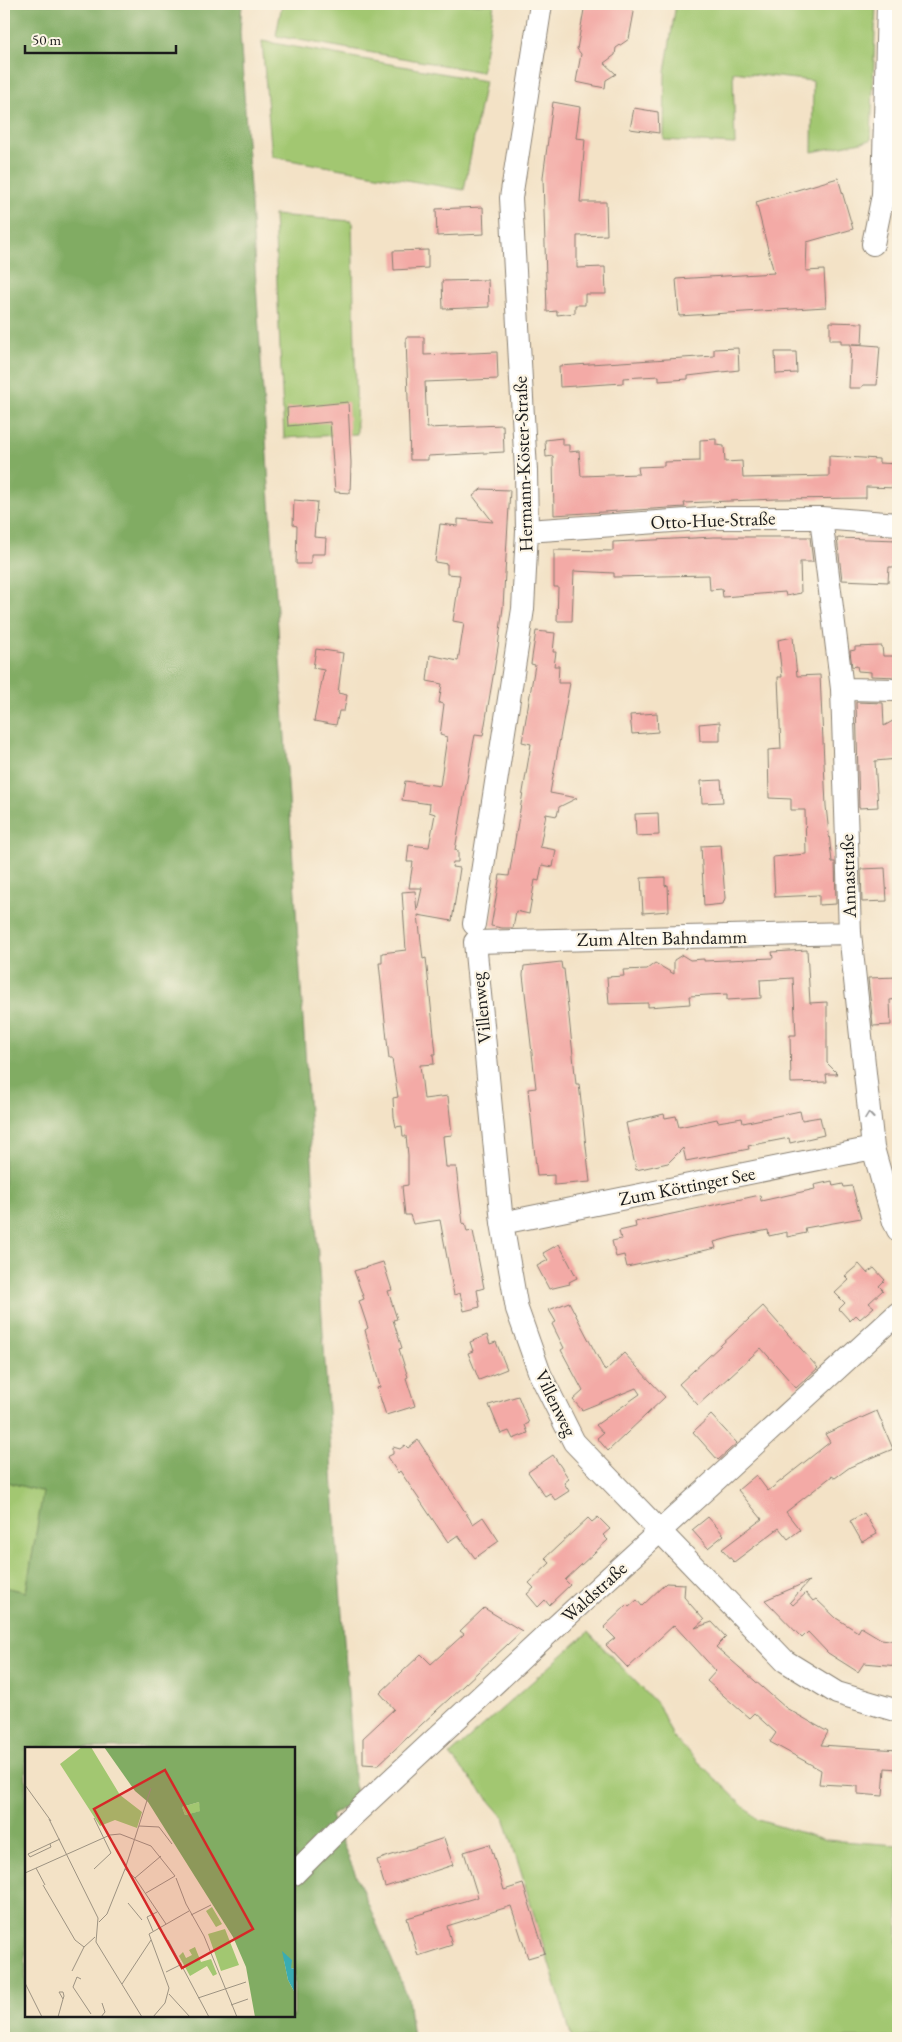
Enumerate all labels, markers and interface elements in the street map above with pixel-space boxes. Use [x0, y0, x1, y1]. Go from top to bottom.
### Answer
scale bar [25, 22, 176, 54]
text: 50 m [32, 30, 61, 49]
street label: Hermann-Köster-Straße [507, 376, 539, 552]
street label: Otto-Hue-Straße [650, 505, 776, 535]
street label: Annastraße [834, 834, 862, 919]
street label: Zum Alten Bahndamm [577, 924, 748, 952]
street label: Villenweg [465, 970, 497, 1045]
one-way arrow [864, 1111, 875, 1119]
street label: Zum Köttinger See [617, 1161, 757, 1211]
street label: Villenweg [529, 1365, 583, 1441]
street label: Waldstraße [556, 1556, 632, 1628]
inset map [25, 1747, 295, 2017]

